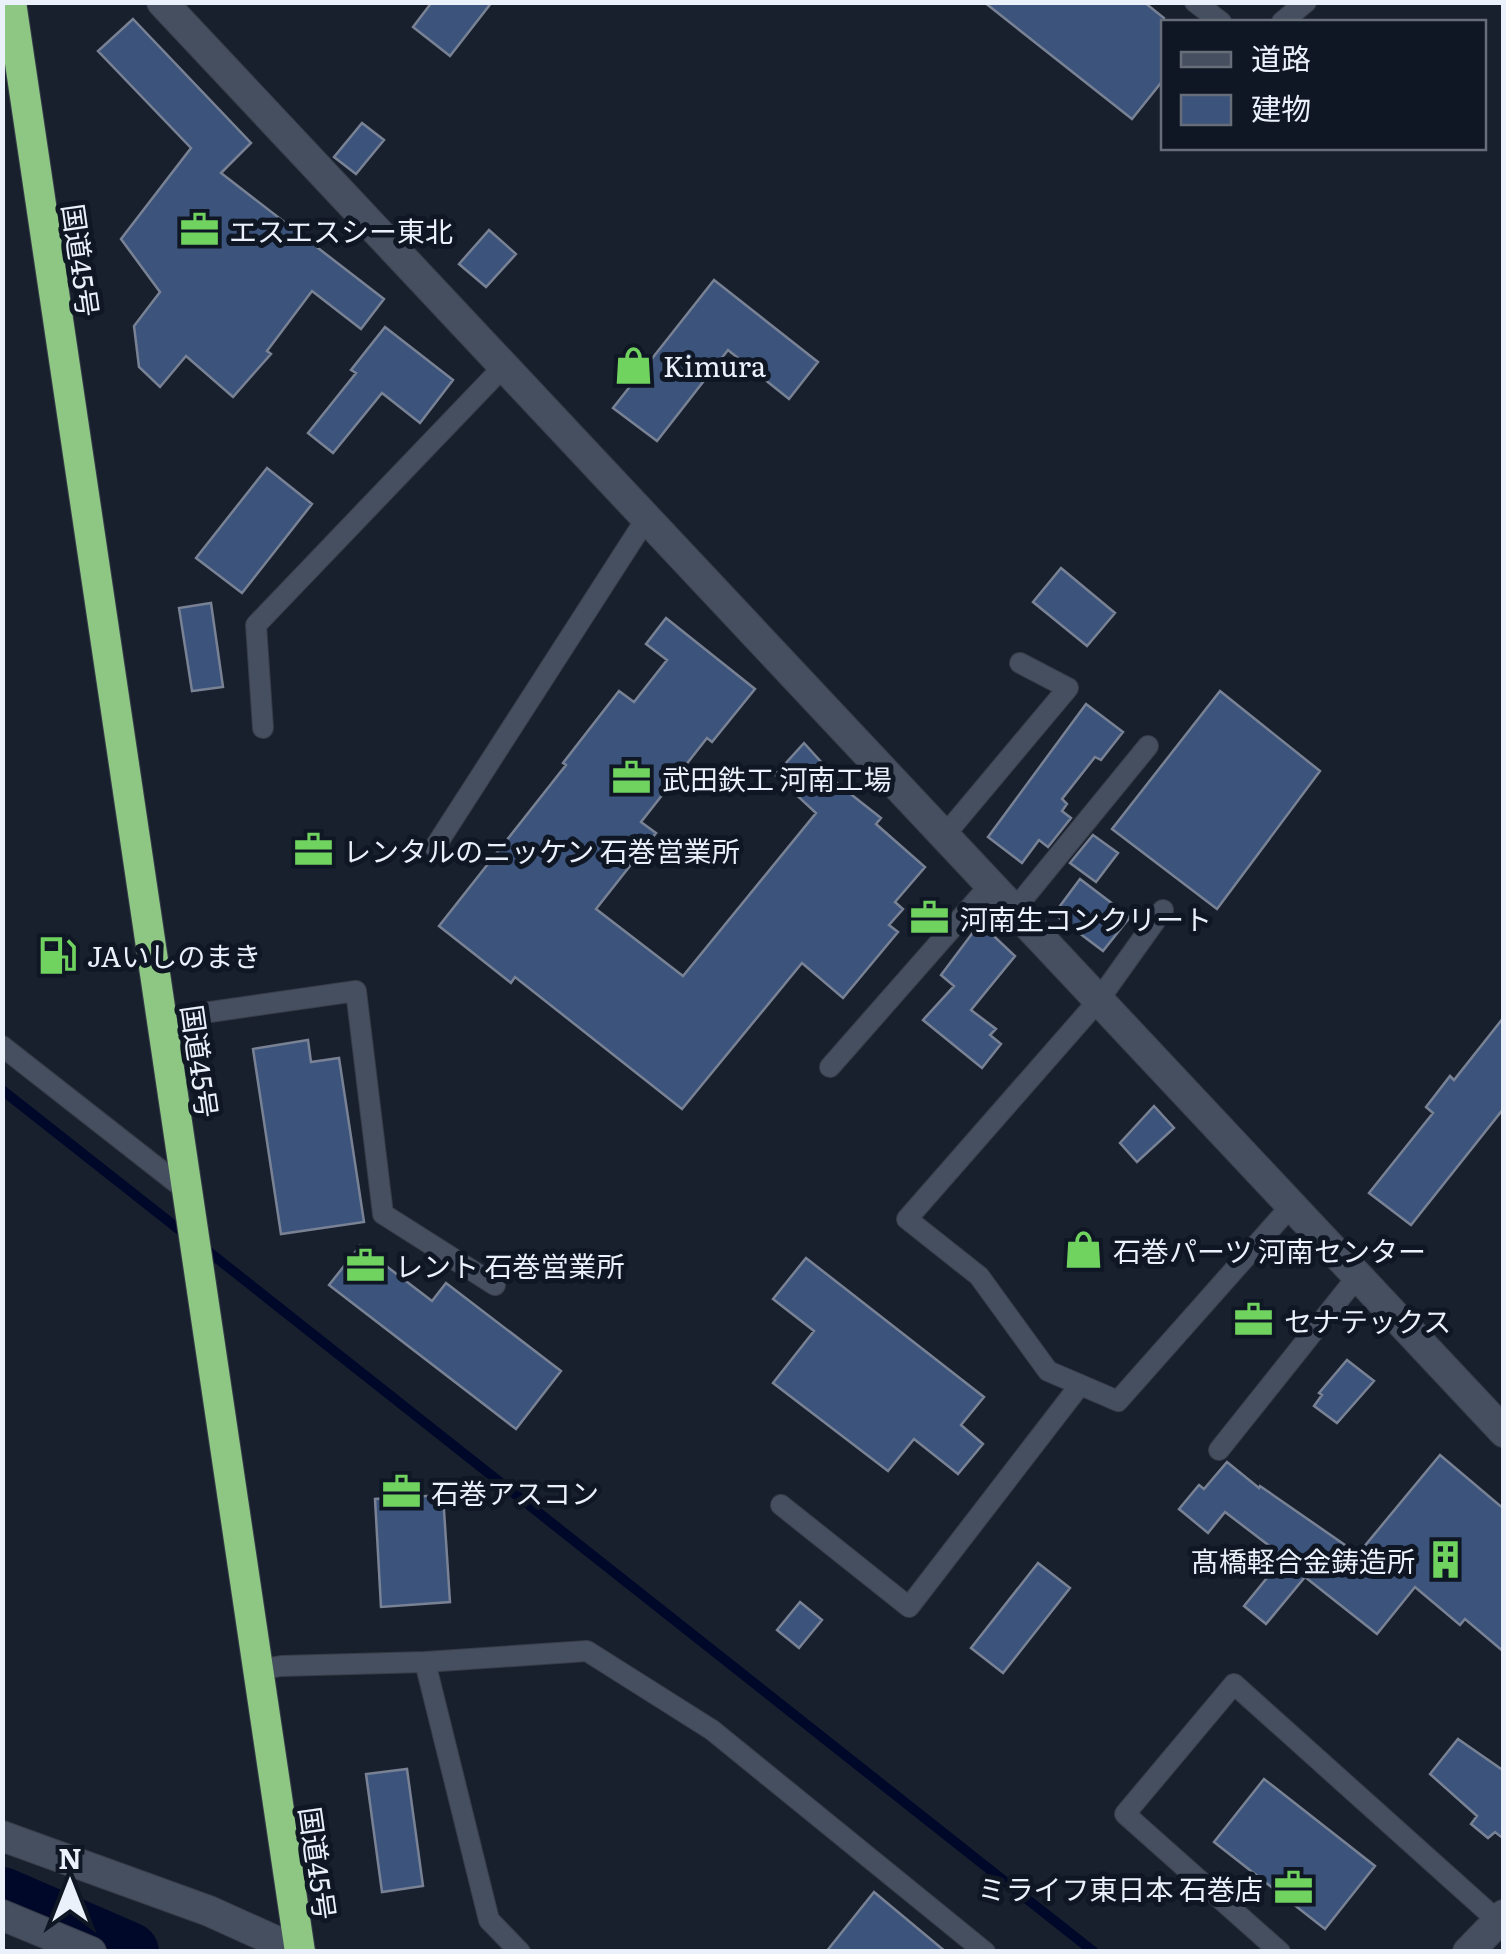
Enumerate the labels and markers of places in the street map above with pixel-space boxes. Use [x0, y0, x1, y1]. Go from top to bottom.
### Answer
office icon: エスエスシー東北 [178, 209, 220, 251]
place label: エスエスシー東北 [229, 209, 453, 251]
shop icon: Kimura [612, 344, 654, 386]
place label: Kimura [663, 344, 766, 386]
office icon: 武田鉄工 河南工場 [611, 757, 653, 799]
place label: 武田鉄工 河南工場 [662, 757, 892, 799]
office icon: レンタルのニッケン 石巻営業所 [292, 829, 334, 871]
place label: レンタルのニッケン 石巻営業所 [343, 829, 740, 871]
office icon: 河南生コンクリート [909, 897, 951, 939]
place label: 河南生コンクリート [960, 897, 1212, 939]
fuel station icon: JAいしのまき [36, 934, 78, 976]
place label: JAいしのまき [87, 934, 261, 976]
shop icon: 石巻パーツ 河南センター [1062, 1229, 1104, 1271]
place label: 石巻パーツ 河南センター [1113, 1229, 1426, 1271]
office icon: レント 石巻営業所 [344, 1244, 386, 1286]
place label: レント 石巻営業所 [395, 1244, 625, 1286]
office icon: セナテックス [1233, 1299, 1275, 1341]
place label: セナテックス [1284, 1299, 1451, 1341]
office icon: 石巻アスコン [380, 1471, 422, 1513]
place label: 石巻アスコン [431, 1471, 599, 1513]
place label: 髙橋軽合金鋳造所 [1191, 1539, 1415, 1581]
building icon: 髙橋軽合金鋳造所 [1424, 1539, 1466, 1581]
place label: ミライフ東日本 石巻店 [977, 1867, 1263, 1909]
office icon: ミライフ東日本 石巻店 [1272, 1867, 1314, 1909]

